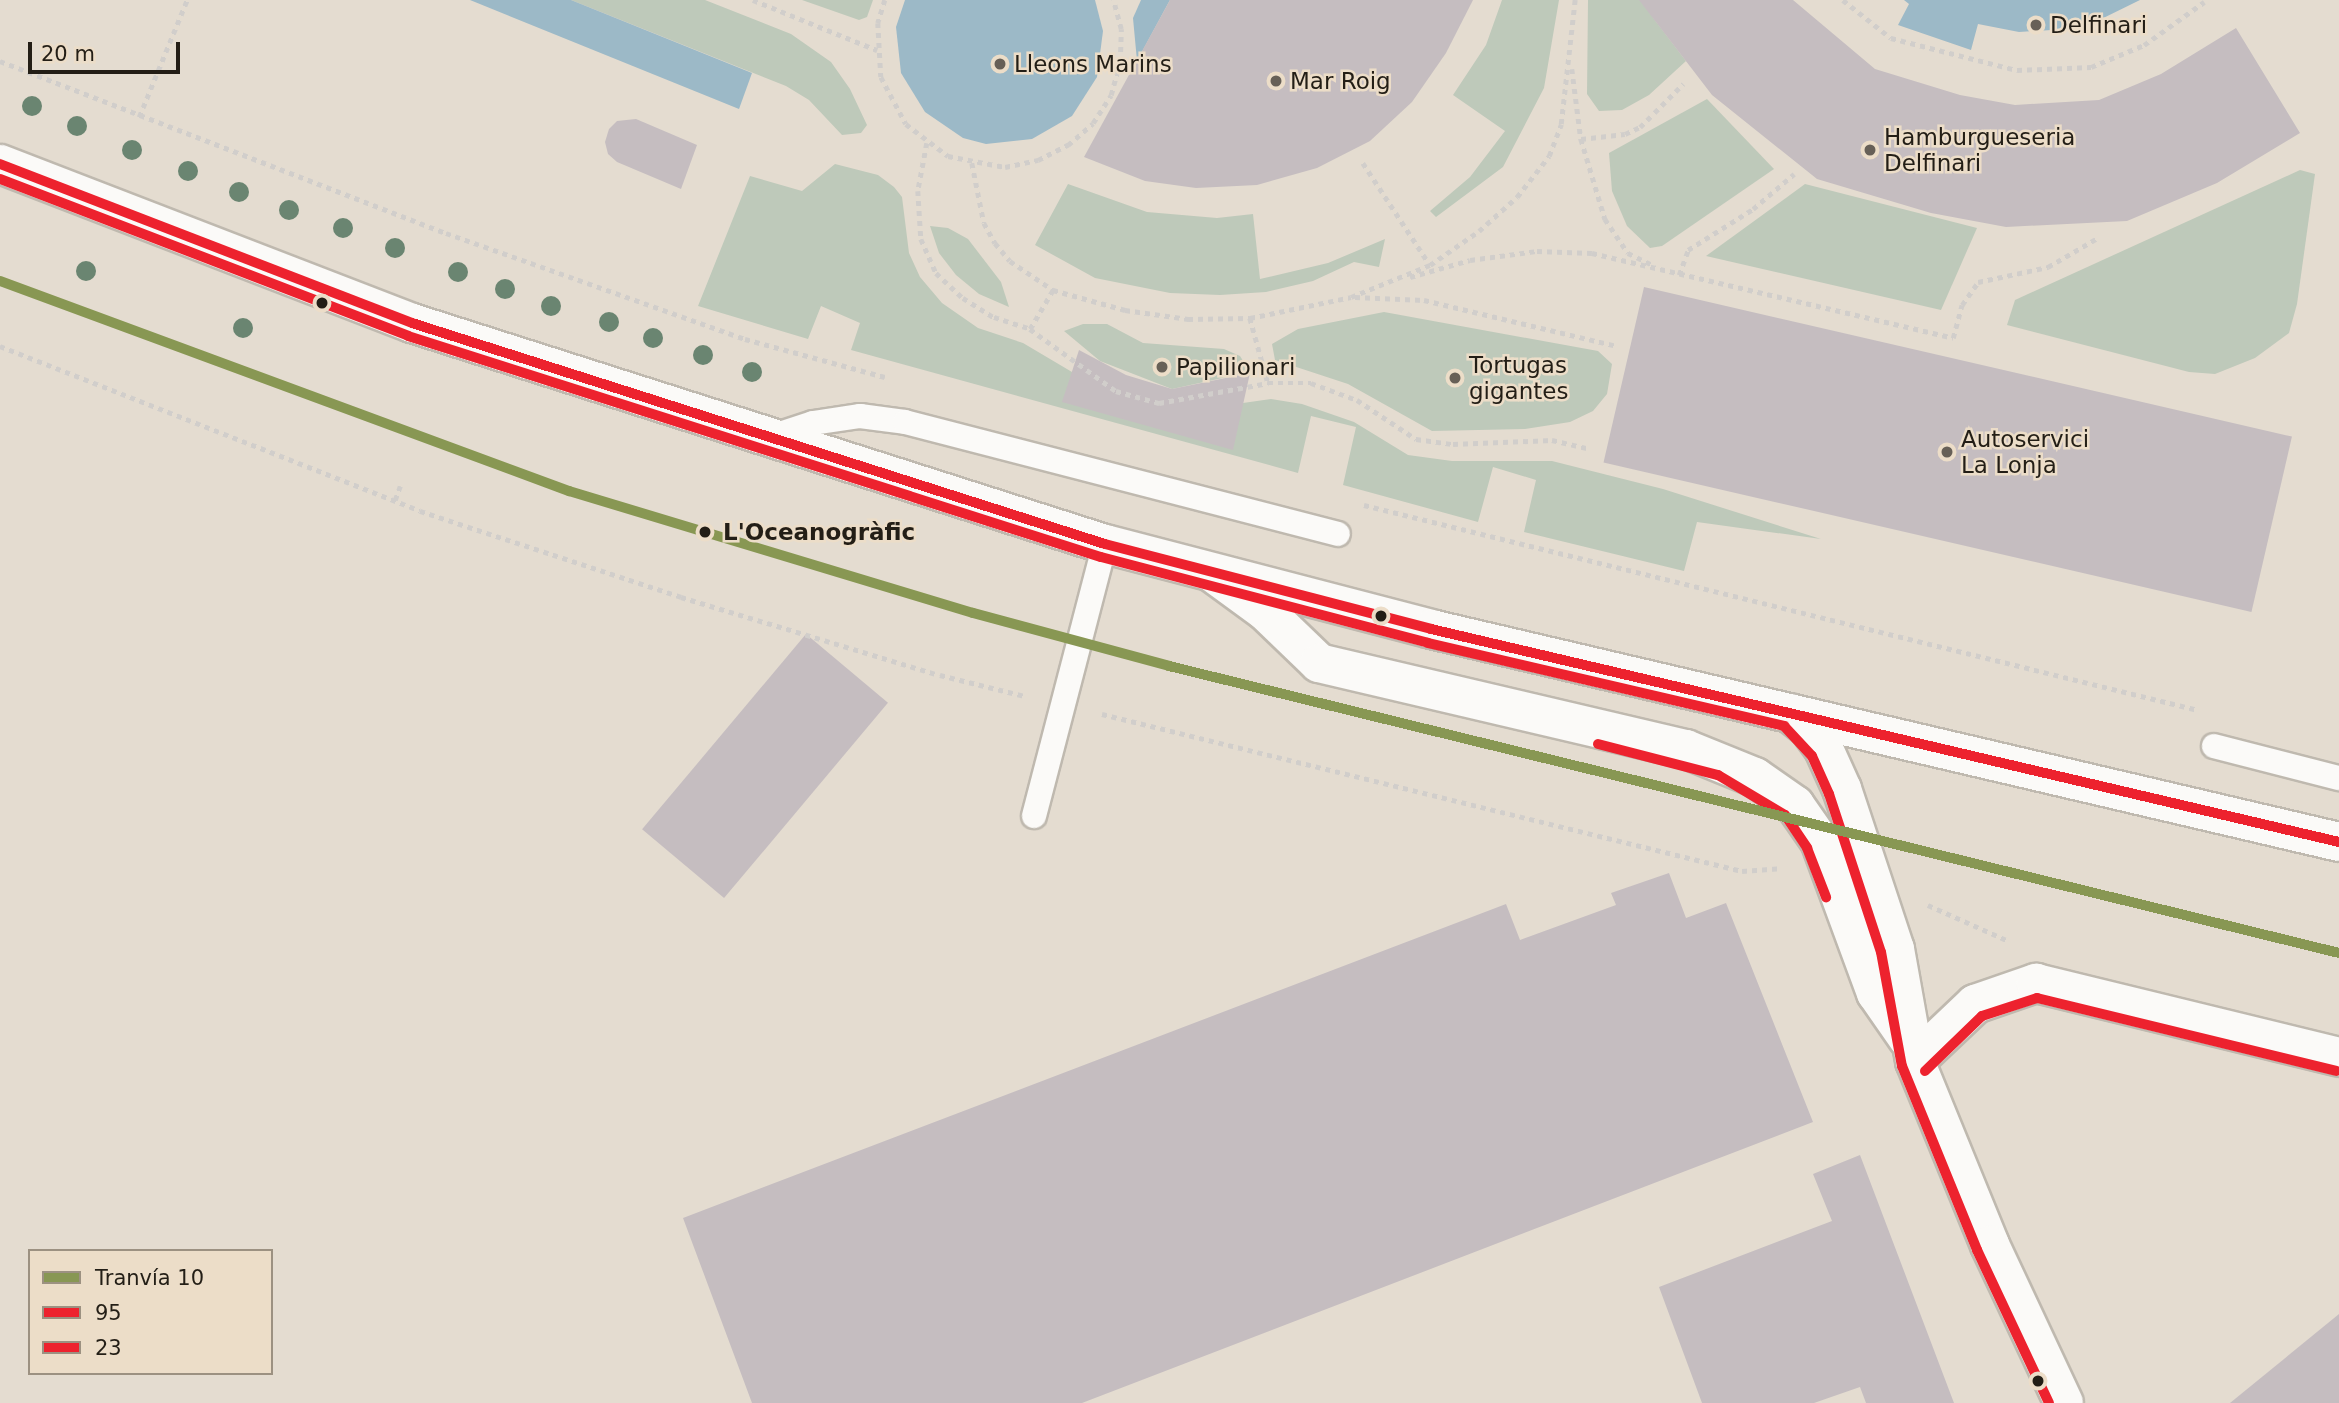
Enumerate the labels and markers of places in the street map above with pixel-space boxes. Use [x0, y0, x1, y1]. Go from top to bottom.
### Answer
place label: Delfinari [2050, 11, 2147, 39]
marker: Delfinari [2028, 17, 2044, 33]
place label: Lleons Marins [1014, 50, 1172, 78]
marker: Lleons Marins [992, 56, 1008, 72]
place label: Mar Roig [1290, 67, 1391, 95]
marker: Mar Roig [1268, 73, 1284, 89]
place label: Hamburgueseria Delfinari [1884, 123, 2075, 177]
marker: Hamburgueseria Delfinari [1862, 142, 1878, 158]
unlabelled marker [315, 296, 329, 310]
place label: Tortugas gigantes [1469, 351, 1568, 405]
place label: Papilionari [1176, 353, 1295, 381]
marker: Papilionari [1154, 359, 1170, 375]
marker: Tortugas gigantes [1447, 370, 1463, 386]
place label: Autoservici La Lonja [1961, 425, 2089, 479]
marker: Autoservici La Lonja [1939, 444, 1955, 460]
place label: L'Oceanogràfic [723, 518, 915, 546]
marker: L'Oceanogràfic [693, 520, 717, 544]
unlabelled marker [1374, 609, 1388, 623]
unlabelled marker [2031, 1374, 2045, 1388]

